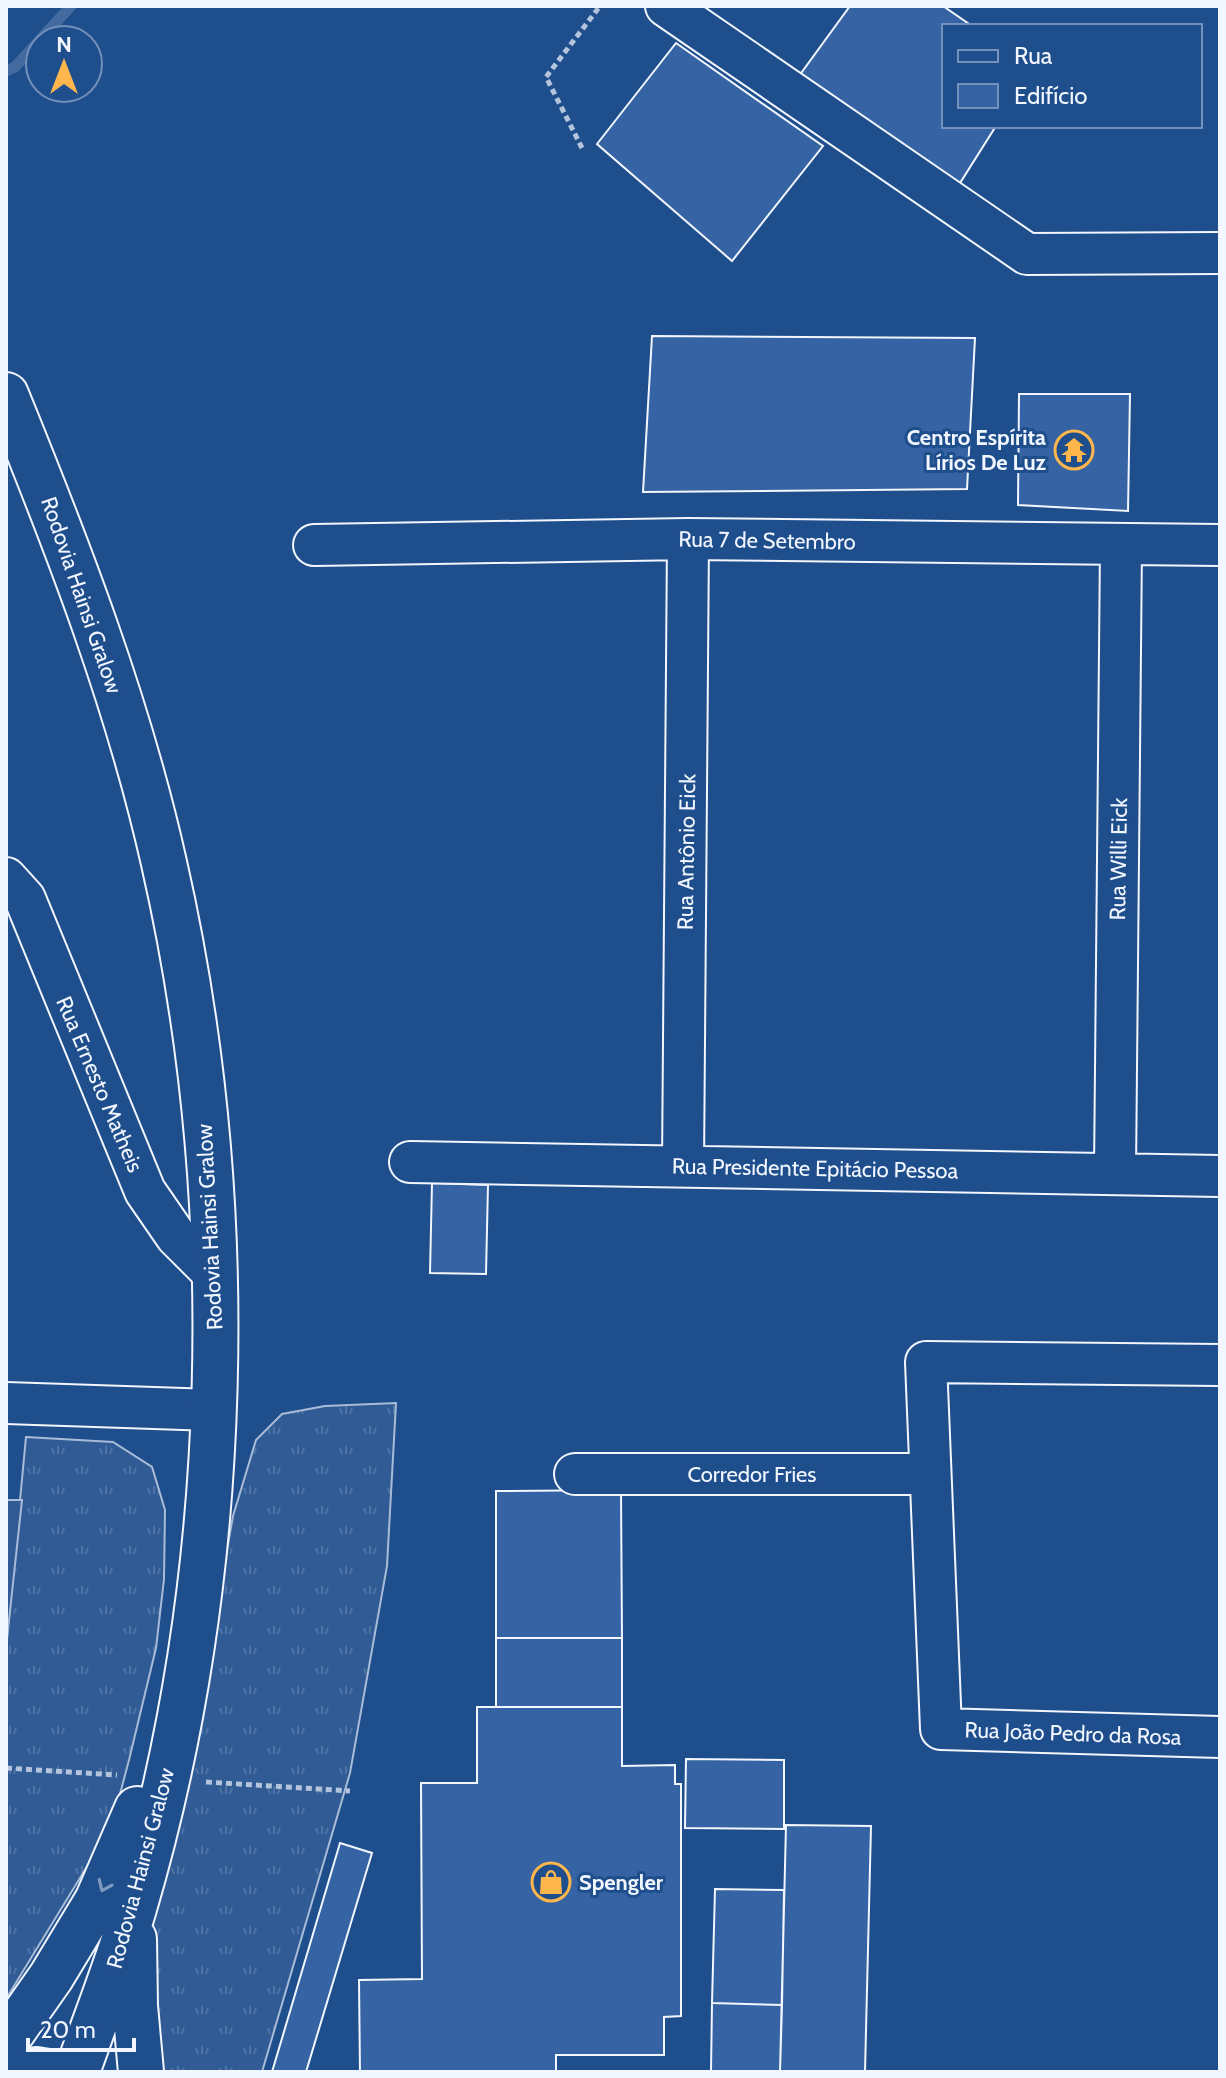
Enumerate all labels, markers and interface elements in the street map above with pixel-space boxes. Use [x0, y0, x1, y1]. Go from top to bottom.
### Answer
north arrow [24, 24, 104, 104]
legend [942, 24, 1202, 128]
text: N [56, 31, 72, 58]
text: Rua [1014, 41, 1053, 70]
text: Edifício [1014, 81, 1088, 110]
place label: Centro Espírita Lírios De Luz [907, 424, 1047, 476]
temple icon: Centro Espírita Lírios De Luz [1053, 429, 1095, 471]
street label: Rodovia Hainsi Gralow [35, 493, 128, 697]
street label: Rua 7 de Setembro [678, 525, 856, 556]
street label: Rua Antônio Eick [672, 773, 701, 930]
street label: Rua Willi Eick [1104, 797, 1133, 921]
street label: Rua Ernesto Matheis [50, 992, 149, 1176]
street label: Rodovia Hainsi Gralow [191, 1123, 228, 1331]
street label: Rua Presidente Epitácio Pessoa [672, 1153, 959, 1185]
street label: Corredor Fries [688, 1461, 816, 1488]
street label: Rua João Pedro da Rosa [964, 1716, 1182, 1751]
street label: Rodovia Hainsi Gralow [101, 1765, 180, 1971]
shop icon: Spengler [530, 1861, 572, 1903]
place label: Spengler [579, 1869, 664, 1896]
one-way arrow [97, 1878, 113, 1892]
scale bar [28, 2002, 134, 2052]
text: 20 m [40, 2015, 96, 2044]

